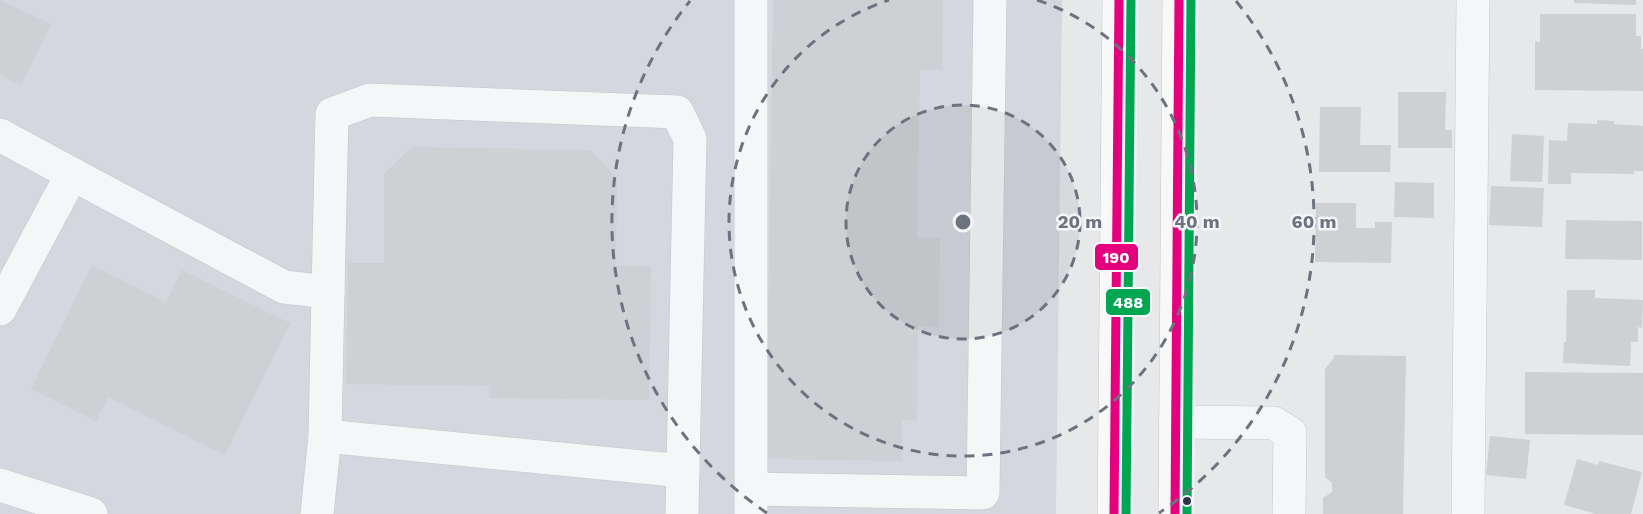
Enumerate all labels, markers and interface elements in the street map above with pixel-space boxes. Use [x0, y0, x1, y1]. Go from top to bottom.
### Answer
text: 20 m [1058, 211, 1102, 232]
text: 40 m [1174, 211, 1220, 232]
text: 60 m [1292, 211, 1336, 232]
centre of rings [953, 212, 973, 232]
line badge: 190 [1094, 243, 1139, 271]
text: 190 [1102, 248, 1130, 267]
line badge: 488 [1105, 288, 1151, 316]
text: 488 [1113, 293, 1143, 312]
unlabelled marker [1181, 495, 1193, 507]

